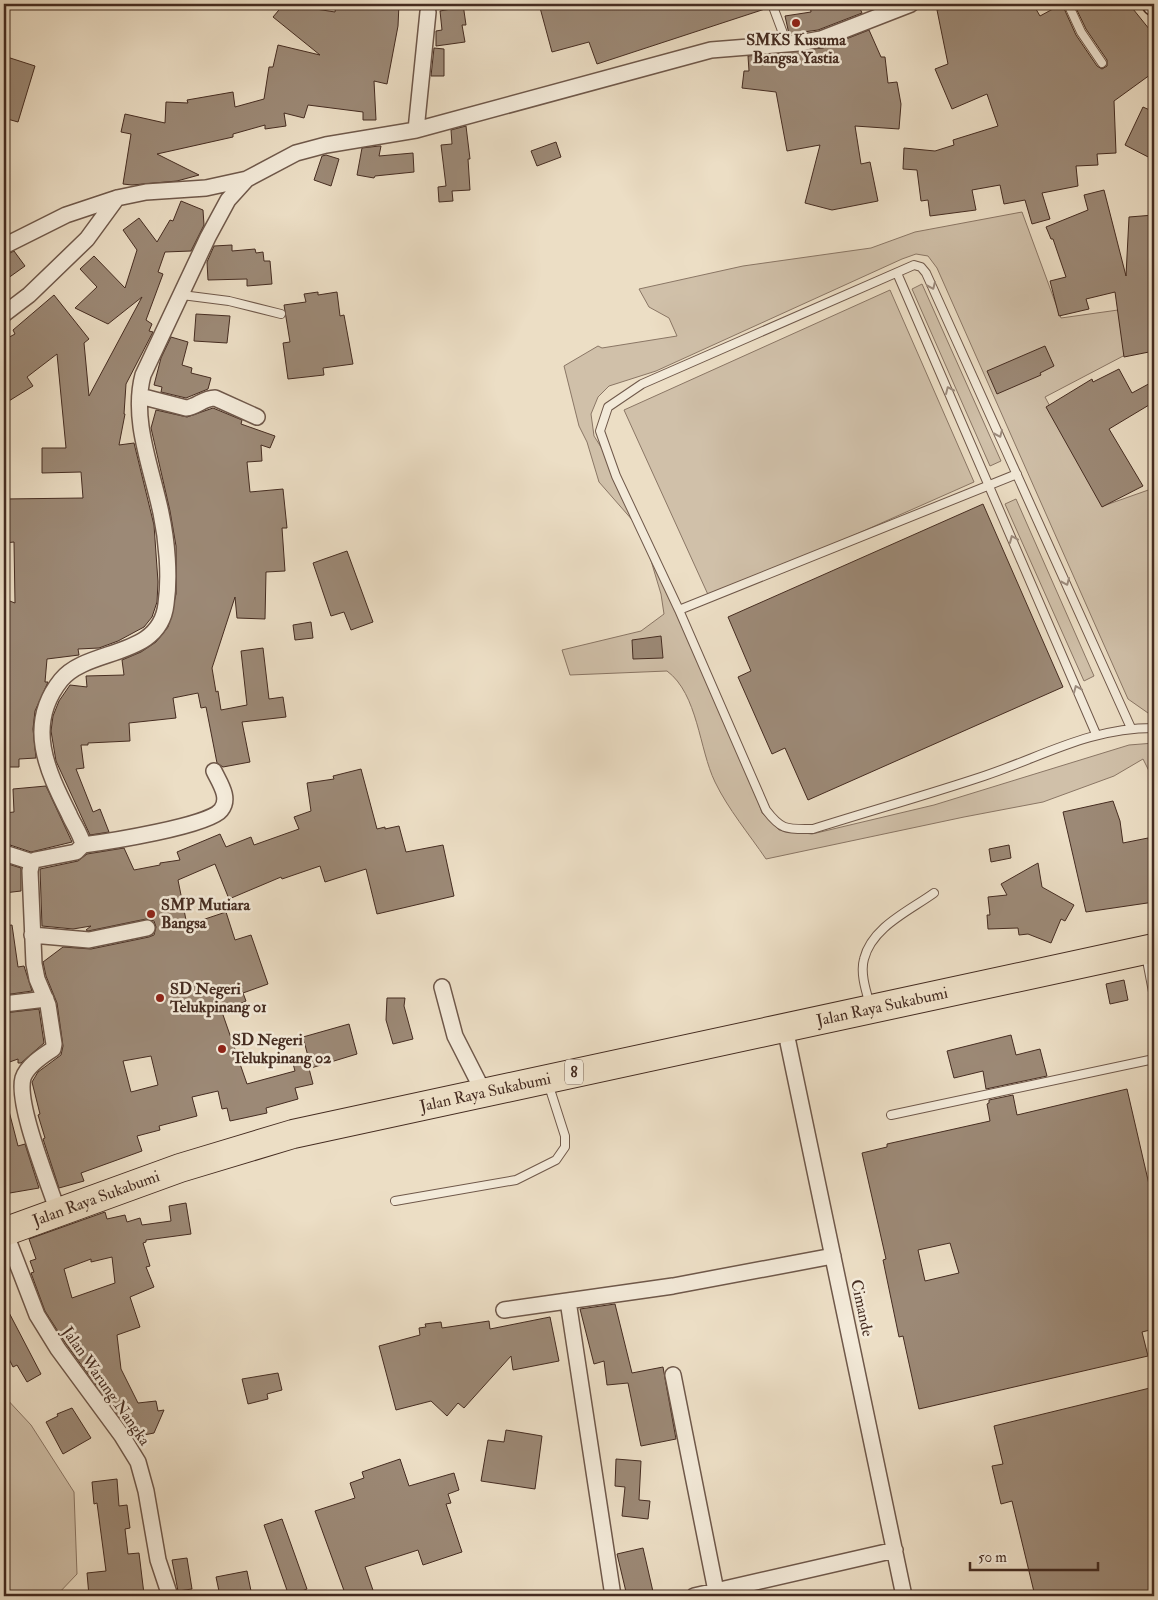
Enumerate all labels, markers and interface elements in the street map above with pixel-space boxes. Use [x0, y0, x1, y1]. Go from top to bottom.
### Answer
marker: SMKS Kusuma Bangsa Yastia [790, 17, 802, 29]
place label: SMKS Kusuma Bangsa Yastia [746, 30, 846, 69]
one-way arrow [926, 281, 936, 290]
one-way arrow [944, 386, 955, 395]
one-way arrow [993, 429, 1003, 438]
one-way arrow [1009, 535, 1020, 544]
one-way arrow [1059, 577, 1070, 586]
one-way arrow [1073, 685, 1084, 694]
place label: SMP Mutiara Bangsa [161, 895, 251, 934]
marker: SMP Mutiara Bangsa [145, 908, 157, 920]
place label: SD Negeri Telukpinang 01 [169, 979, 267, 1018]
street label: Jalan Raya Sukabumi [814, 983, 950, 1032]
marker: SD Negeri Telukpinang 01 [154, 992, 166, 1004]
place label: SD Negeri Telukpinang 02 [231, 1030, 331, 1069]
marker: SD Negeri Telukpinang 02 [216, 1043, 228, 1055]
road number: 8 [565, 1060, 583, 1084]
street label: Jalan Raya Sukabumi [417, 1069, 553, 1118]
street label: Jalan Raya Sukabumi [29, 1166, 162, 1232]
street label: Cimande [846, 1278, 878, 1339]
street label: Jalan Warung Nangka [56, 1322, 155, 1450]
scale bar [970, 1540, 1098, 1572]
text: 50 m [978, 1548, 1007, 1567]

